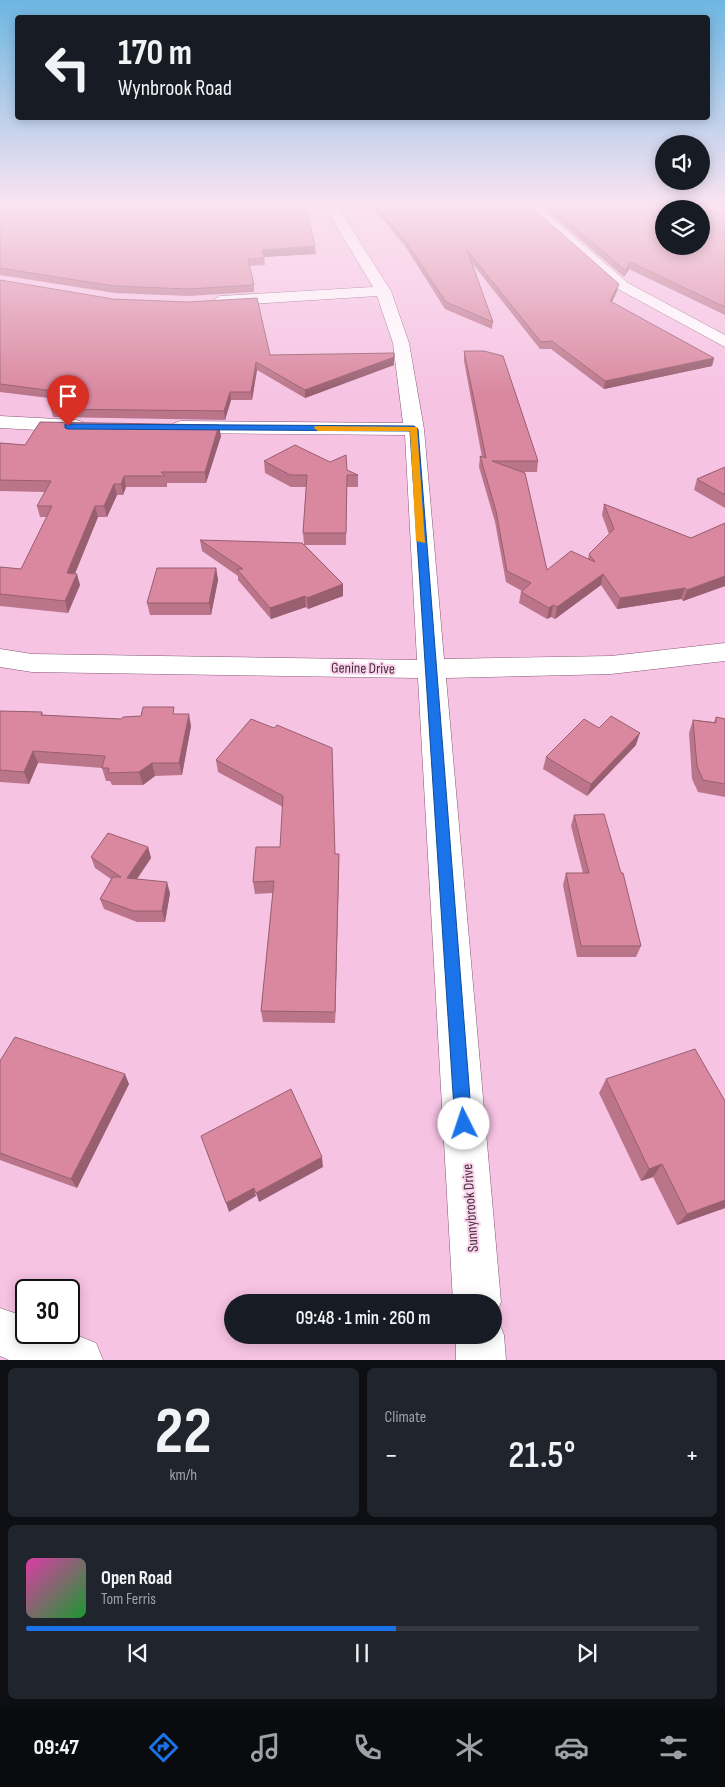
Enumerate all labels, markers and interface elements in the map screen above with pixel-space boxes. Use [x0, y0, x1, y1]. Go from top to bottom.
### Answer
text: 170 m [118, 32, 192, 75]
icon: left [35, 35, 100, 100]
text: Wynbrook Road [118, 75, 232, 102]
map controls [655, 135, 710, 255]
button: sound [655, 135, 710, 190]
button: layers [655, 200, 710, 255]
pin [47, 375, 89, 426]
icon: arrive [54, 382, 82, 410]
street label: Genine Drive [331, 658, 395, 679]
position arrow [437, 1097, 489, 1149]
street label: Sunnybrook Drive [458, 1163, 483, 1253]
speed limit sign: 30 [15, 1279, 80, 1344]
text: 09:48 · 1 min · 260 m [296, 1307, 430, 1330]
text: 22 [155, 1394, 212, 1472]
text: Climate [385, 1408, 426, 1427]
text: 21.5° [508, 1433, 575, 1478]
text: − [385, 1439, 398, 1472]
text: + [685, 1439, 699, 1472]
text: km/h [169, 1466, 197, 1485]
text: Open Road [101, 1567, 172, 1590]
text: Tom Ferris [101, 1590, 156, 1609]
icon: previous [124, 1639, 152, 1667]
icon: pause [348, 1639, 376, 1667]
icon: next [573, 1639, 601, 1667]
icon: directions [146, 1730, 181, 1765]
icon: music [248, 1730, 283, 1765]
icon: phone [350, 1730, 385, 1765]
icon: climate [452, 1730, 487, 1765]
icon: car [554, 1730, 589, 1765]
icon: filters [656, 1730, 691, 1765]
text: 09:47 [34, 1734, 79, 1761]

